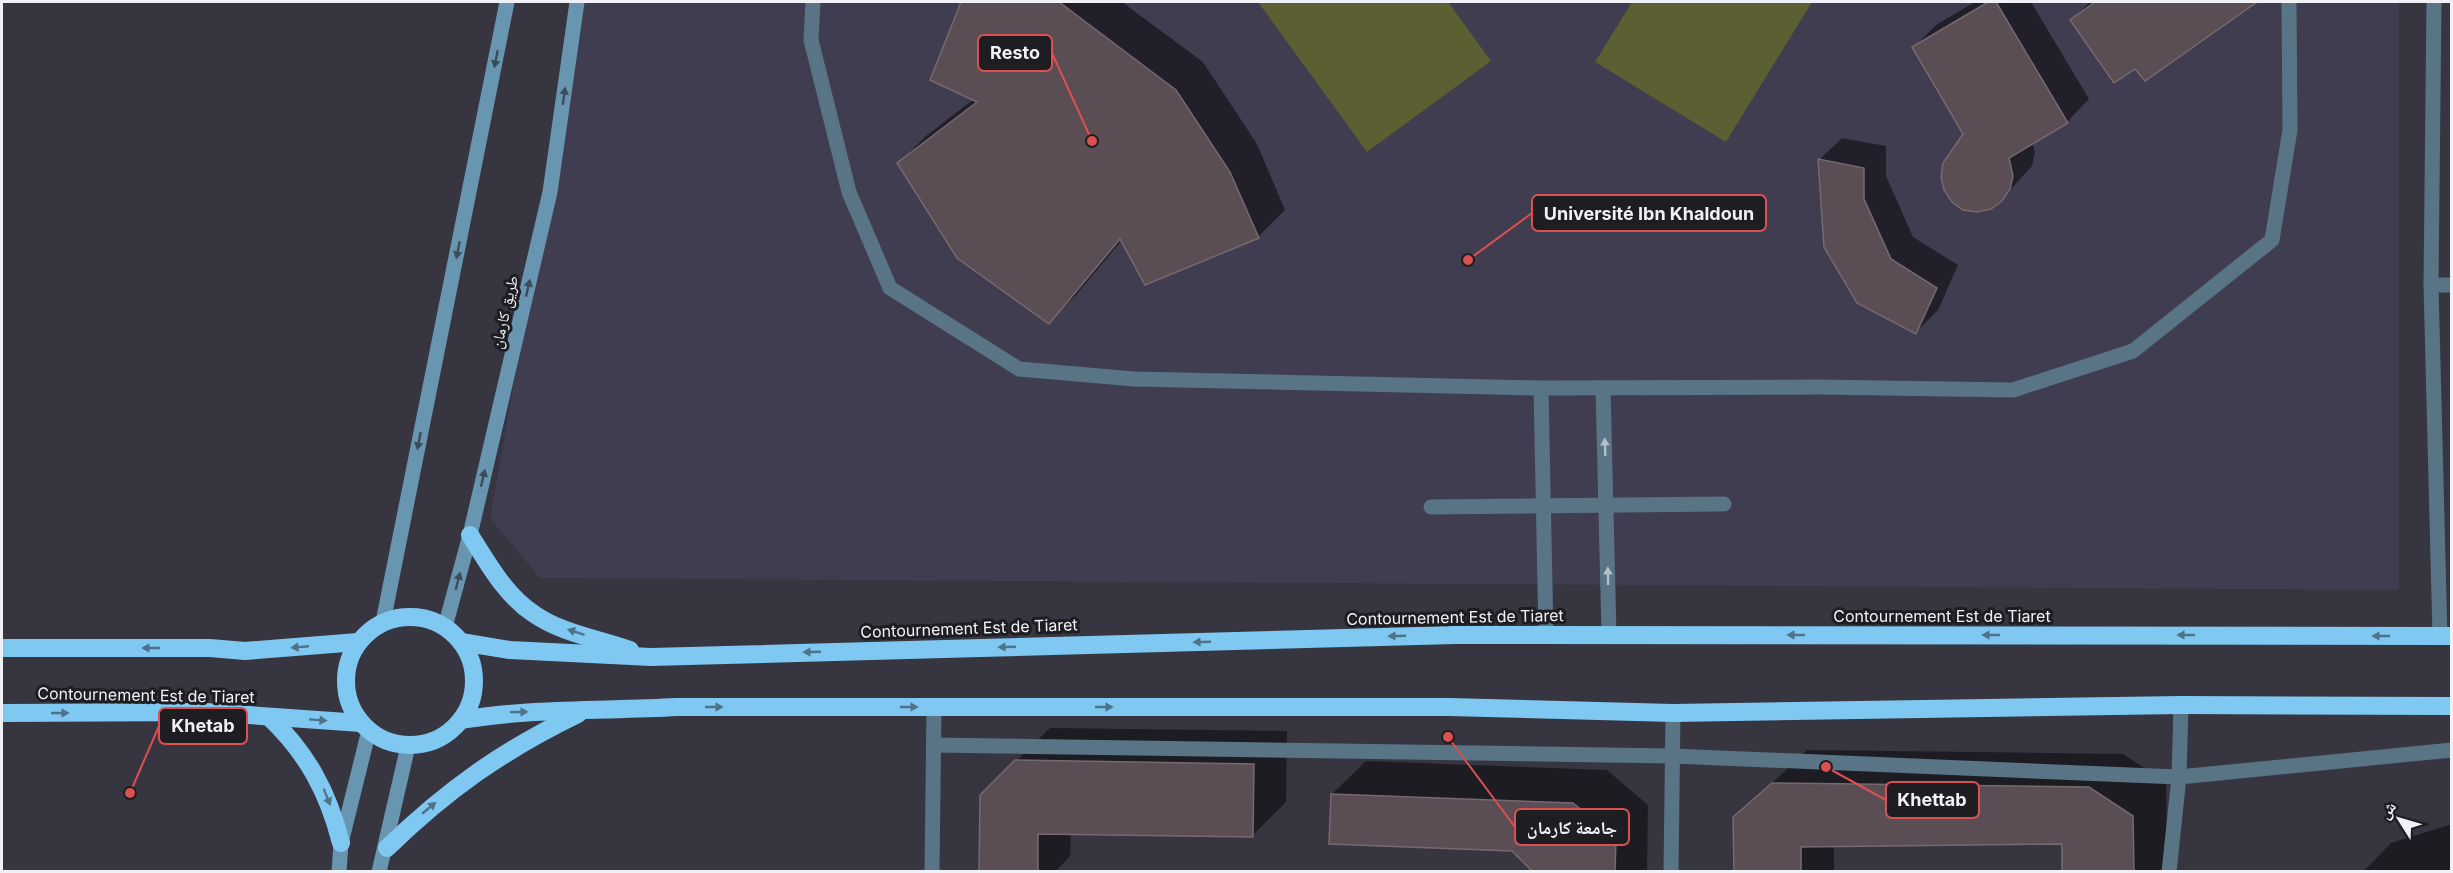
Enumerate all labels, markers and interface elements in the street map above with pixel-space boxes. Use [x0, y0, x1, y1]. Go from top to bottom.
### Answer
callout: Resto [978, 35, 1052, 71]
text: Resto [990, 42, 1040, 63]
one-way arrow [491, 50, 500, 69]
one-way arrow [559, 87, 568, 106]
callout: Université Ibn Khaldoun [1532, 195, 1766, 231]
text: Université Ibn Khaldoun [1544, 203, 1754, 224]
one-way arrow [452, 241, 462, 259]
street label: طريق كارمان [486, 273, 523, 351]
one-way arrow [524, 278, 533, 297]
one-way arrow [414, 432, 424, 451]
one-way arrow [1600, 437, 1609, 456]
one-way arrow [479, 468, 489, 487]
one-way arrow [1603, 567, 1613, 586]
one-way arrow [453, 572, 463, 590]
street label: Contournement Est de Tiaret [1346, 605, 1564, 629]
street label: Contournement Est de Tiaret [1833, 606, 2051, 626]
street label: Contournement Est de Tiaret [860, 614, 1078, 642]
one-way arrow [567, 627, 585, 636]
one-way arrow [1787, 630, 1806, 640]
one-way arrow [1982, 630, 2001, 640]
one-way arrow [2177, 630, 2196, 640]
one-way arrow [2372, 631, 2391, 641]
one-way arrow [1387, 632, 1406, 641]
one-way arrow [1192, 637, 1211, 646]
one-way arrow [291, 642, 310, 652]
one-way arrow [997, 642, 1016, 652]
one-way arrow [142, 643, 161, 653]
one-way arrow [802, 648, 821, 657]
street label: Contournement Est de Tiaret [37, 683, 255, 707]
one-way arrow [705, 702, 724, 712]
one-way arrow [900, 702, 919, 712]
one-way arrow [1095, 702, 1114, 712]
one-way arrow [510, 707, 529, 717]
one-way arrow [50, 708, 69, 718]
callout: Khetab [159, 708, 247, 744]
text: Khetab [171, 715, 235, 736]
one-way arrow [308, 716, 327, 725]
callout: Khettab [1886, 782, 1979, 818]
one-way arrow [322, 789, 332, 807]
text: Khettab [1897, 789, 1967, 810]
north arrow [2369, 789, 2429, 849]
text: ش [2374, 797, 2400, 823]
one-way arrow [421, 802, 436, 815]
callout: جامعة كارمان [1515, 809, 1629, 845]
text: جامعة كارمان [1527, 817, 1618, 839]

